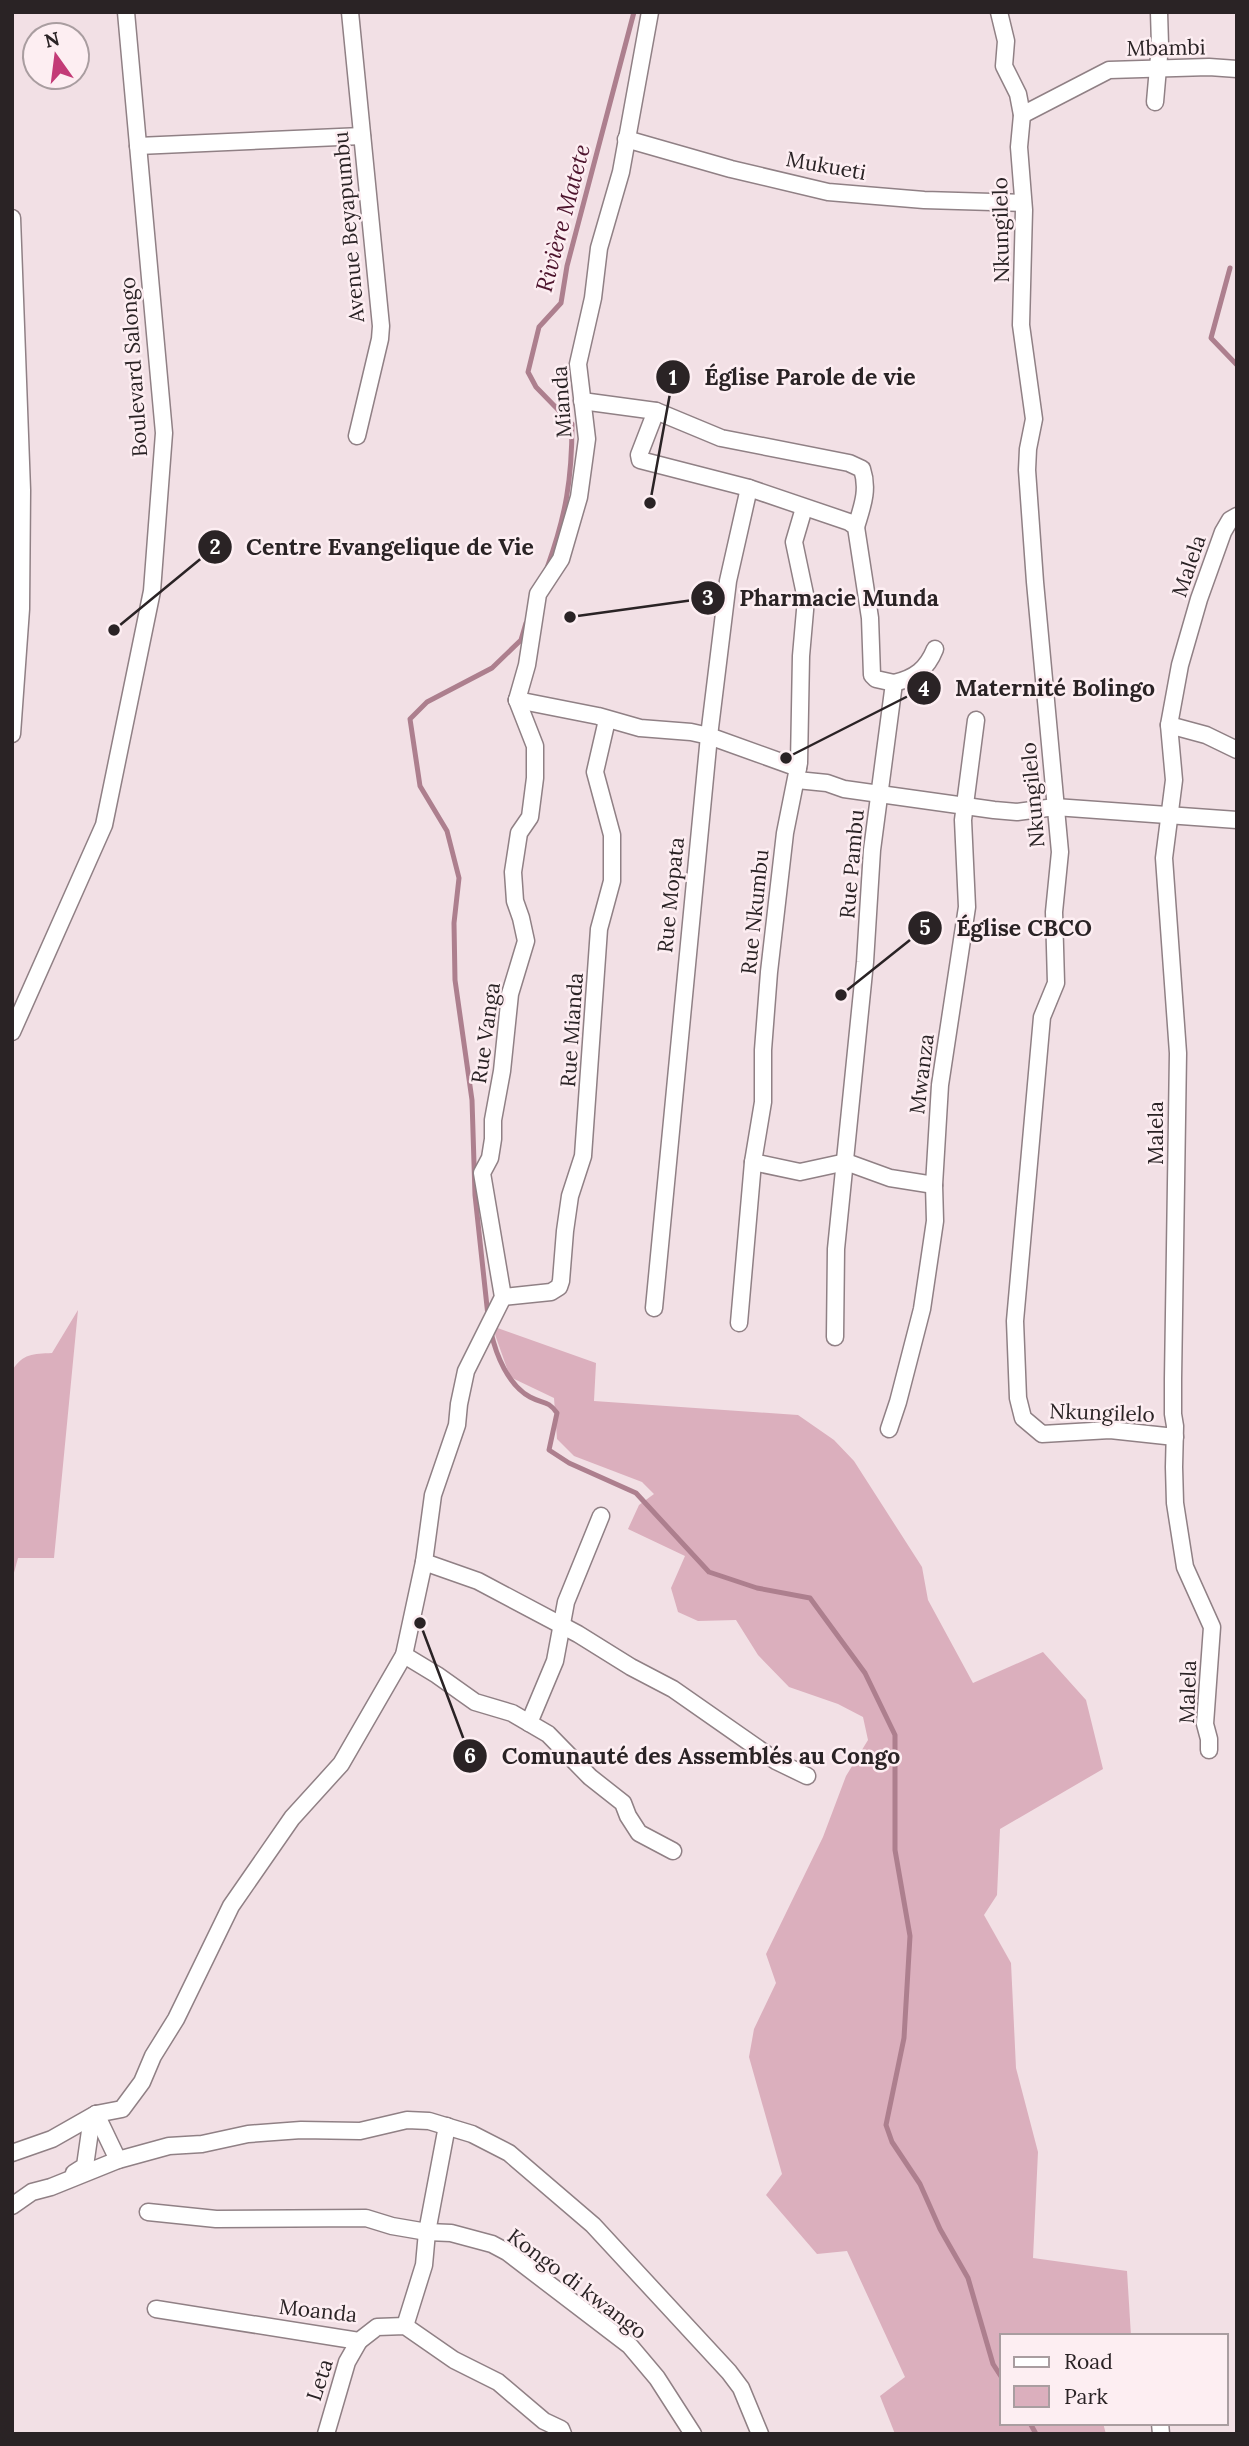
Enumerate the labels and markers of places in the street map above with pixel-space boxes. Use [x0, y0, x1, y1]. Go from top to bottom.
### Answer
callout: Église Parole de vie [655, 355, 929, 399]
callout: Centre Evangelique de Vie [197, 525, 548, 569]
callout: Pharmacie Munda [691, 576, 953, 620]
callout: Maternité Bolingo [906, 666, 1169, 710]
callout: Église CBCO [908, 906, 1106, 950]
callout: Comunauté des Assemblés au Congo [453, 1734, 914, 1778]

